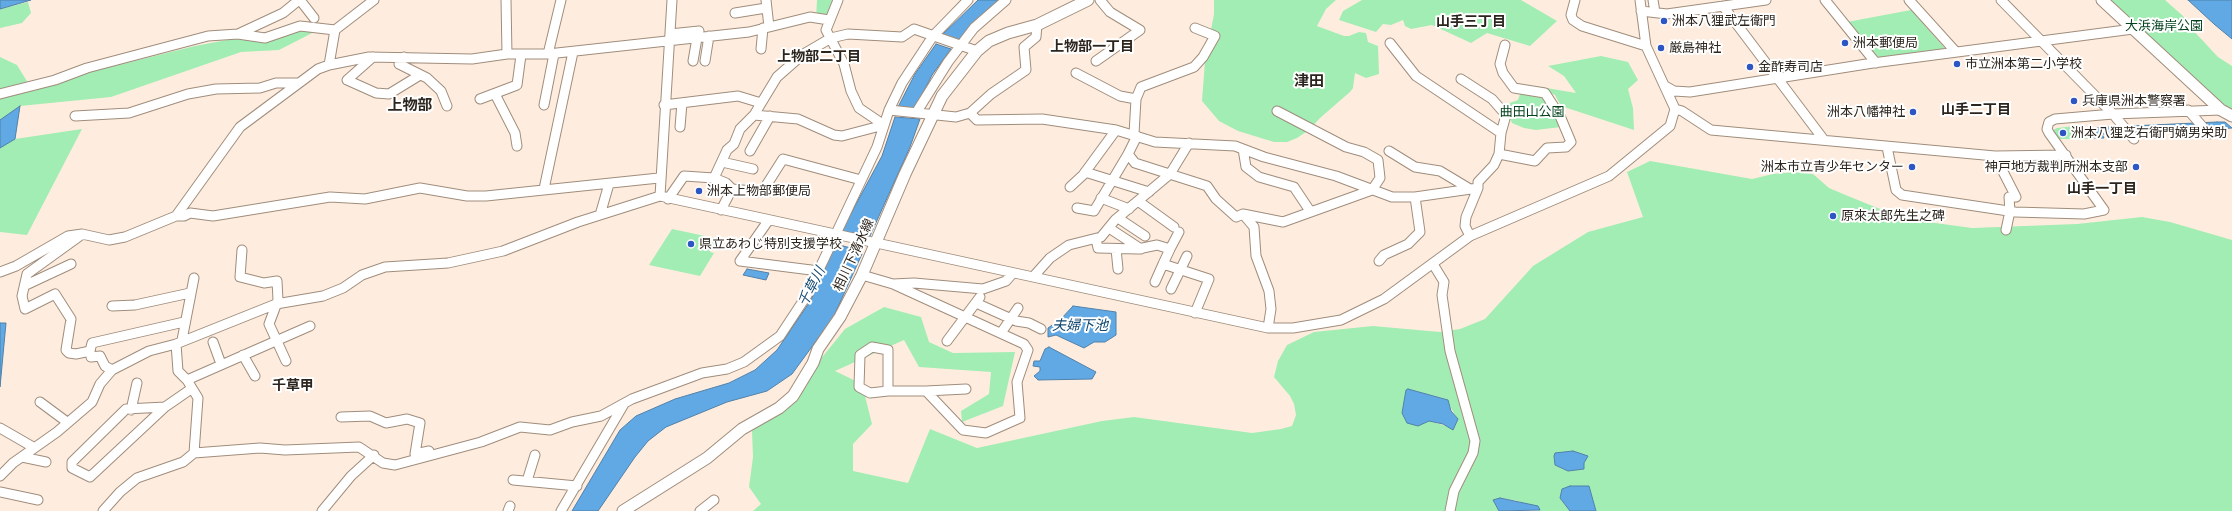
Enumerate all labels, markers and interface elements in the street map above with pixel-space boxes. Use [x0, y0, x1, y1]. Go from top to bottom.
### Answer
place label: 洲本八狸武左衛門 [1672, 13, 1776, 29]
district label: 山手三丁目 [1436, 14, 1506, 30]
marker: 洲本八狸武左衛門 [1659, 16, 1669, 26]
park label: 大浜海岸公園 [2125, 18, 2203, 34]
place label: 洲本郵便局 [1853, 35, 1918, 51]
marker: 洲本郵便局 [1840, 38, 1850, 48]
district label: 上物部一丁目 [1050, 39, 1134, 55]
place label: 厳島神社 [1669, 40, 1721, 56]
marker: 厳島神社 [1656, 43, 1666, 53]
district label: 上物部二丁目 [777, 49, 861, 65]
place label: 市立洲本第二小学校 [1965, 56, 2082, 72]
place label: 金酢寿司店 [1758, 59, 1823, 75]
marker: 市立洲本第二小学校 [1952, 59, 1962, 69]
marker: 金酢寿司店 [1745, 62, 1755, 72]
district label: 津田 [1294, 73, 1324, 91]
place label: 兵庫県洲本警察署 [2082, 93, 2186, 109]
marker: 兵庫県洲本警察署 [2069, 96, 2079, 106]
district label: 上物部 [388, 97, 432, 115]
district label: 山手二丁目 [1941, 102, 2011, 118]
park label: 曲田山公園 [1500, 104, 1564, 120]
place label: 洲本八幡神社 [1827, 104, 1905, 120]
marker: 洲本八幡神社 [1908, 107, 1918, 117]
place label: 洲本八狸芝右衛門嫡男栄助 [2071, 125, 2227, 141]
marker: 洲本八狸芝右衛門嫡男栄助 [2058, 128, 2068, 138]
place label: 洲本市立青少年センター [1761, 159, 1904, 175]
place label: 神戸地方裁判所洲本支部 [1985, 159, 2128, 175]
marker: 洲本市立青少年センター [1907, 162, 1917, 172]
marker: 神戸地方裁判所洲本支部 [2131, 162, 2141, 172]
district label: 山手一丁目 [2067, 181, 2137, 197]
place label: 洲本上物部郵便局 [707, 183, 811, 199]
marker: 洲本上物部郵便局 [694, 186, 704, 196]
place label: 原來太郎先生之碑 [1841, 208, 1945, 224]
marker: 原來太郎先生之碑 [1828, 211, 1838, 221]
street label: 相川下清水線 [830, 216, 878, 294]
place label: 県立あわじ特別支援学校 [699, 236, 842, 252]
marker: 県立あわじ特別支援学校 [686, 239, 696, 249]
water label: 千草川 [795, 264, 829, 310]
water label: 夫婦下池 [1052, 318, 1108, 334]
district label: 千草甲 [272, 378, 314, 394]

